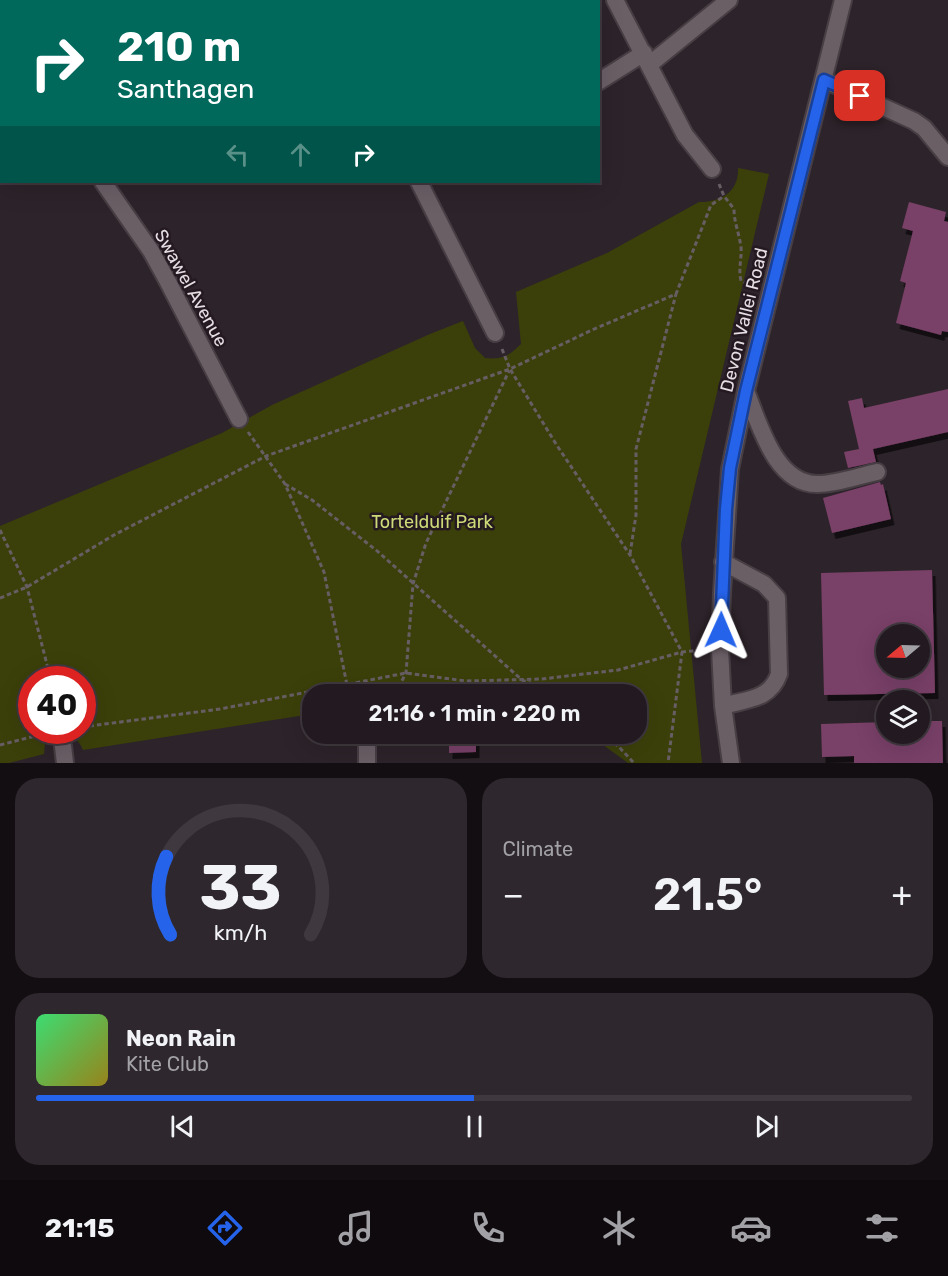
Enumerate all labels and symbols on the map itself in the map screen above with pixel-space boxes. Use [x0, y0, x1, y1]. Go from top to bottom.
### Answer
pin [834, 70, 885, 121]
street label: Swawel Avenue [150, 225, 232, 351]
street label: Devon Vallei Road [715, 246, 773, 394]
park label: Tortelduif Park [371, 511, 494, 533]
position arrow [689, 598, 753, 662]
north arrow [876, 624, 930, 678]
speed limit sign: 40 [18, 666, 96, 744]

